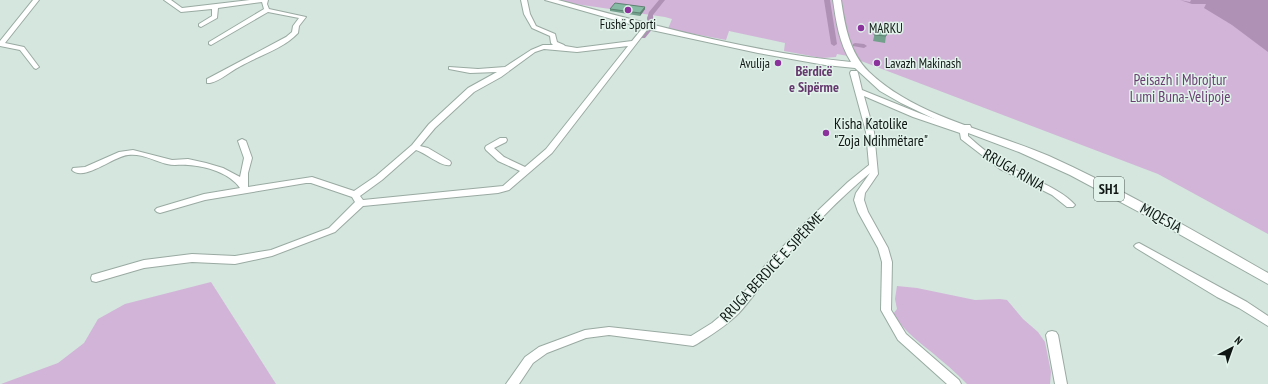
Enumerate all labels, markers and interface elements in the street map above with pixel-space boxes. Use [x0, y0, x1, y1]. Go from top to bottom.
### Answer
marker: Fushë Sporti [623, 5, 633, 15]
place label: Fushë Sporti [600, 16, 656, 33]
place label: MARKU [869, 20, 903, 37]
marker: MARKU [856, 23, 866, 33]
place label: Avulija [740, 55, 770, 72]
place label: Lavazh Makinash [885, 55, 961, 72]
marker: Avulija [773, 58, 783, 68]
marker: Lavazh Makinash [872, 58, 882, 68]
district label: Bërdicë e Sipërme [789, 62, 839, 96]
park label: Peisazh i Mbrojtur Lumi Buna-Velipoje [1130, 70, 1230, 106]
place label: Kisha Katolike "Zoja Ndihmëtare" [834, 114, 928, 150]
marker: Kisha Katolike "Zoja Ndihmëtare" [821, 128, 831, 138]
street label: RRUGA RINIA [980, 144, 1050, 195]
road number: SH1 [1094, 177, 1124, 201]
street label: MIQESIA [1137, 198, 1186, 237]
street label: RRUGA BERDICË E SIPËRME [716, 208, 828, 326]
north arrow [1212, 328, 1252, 368]
text: N [1232, 333, 1245, 348]

